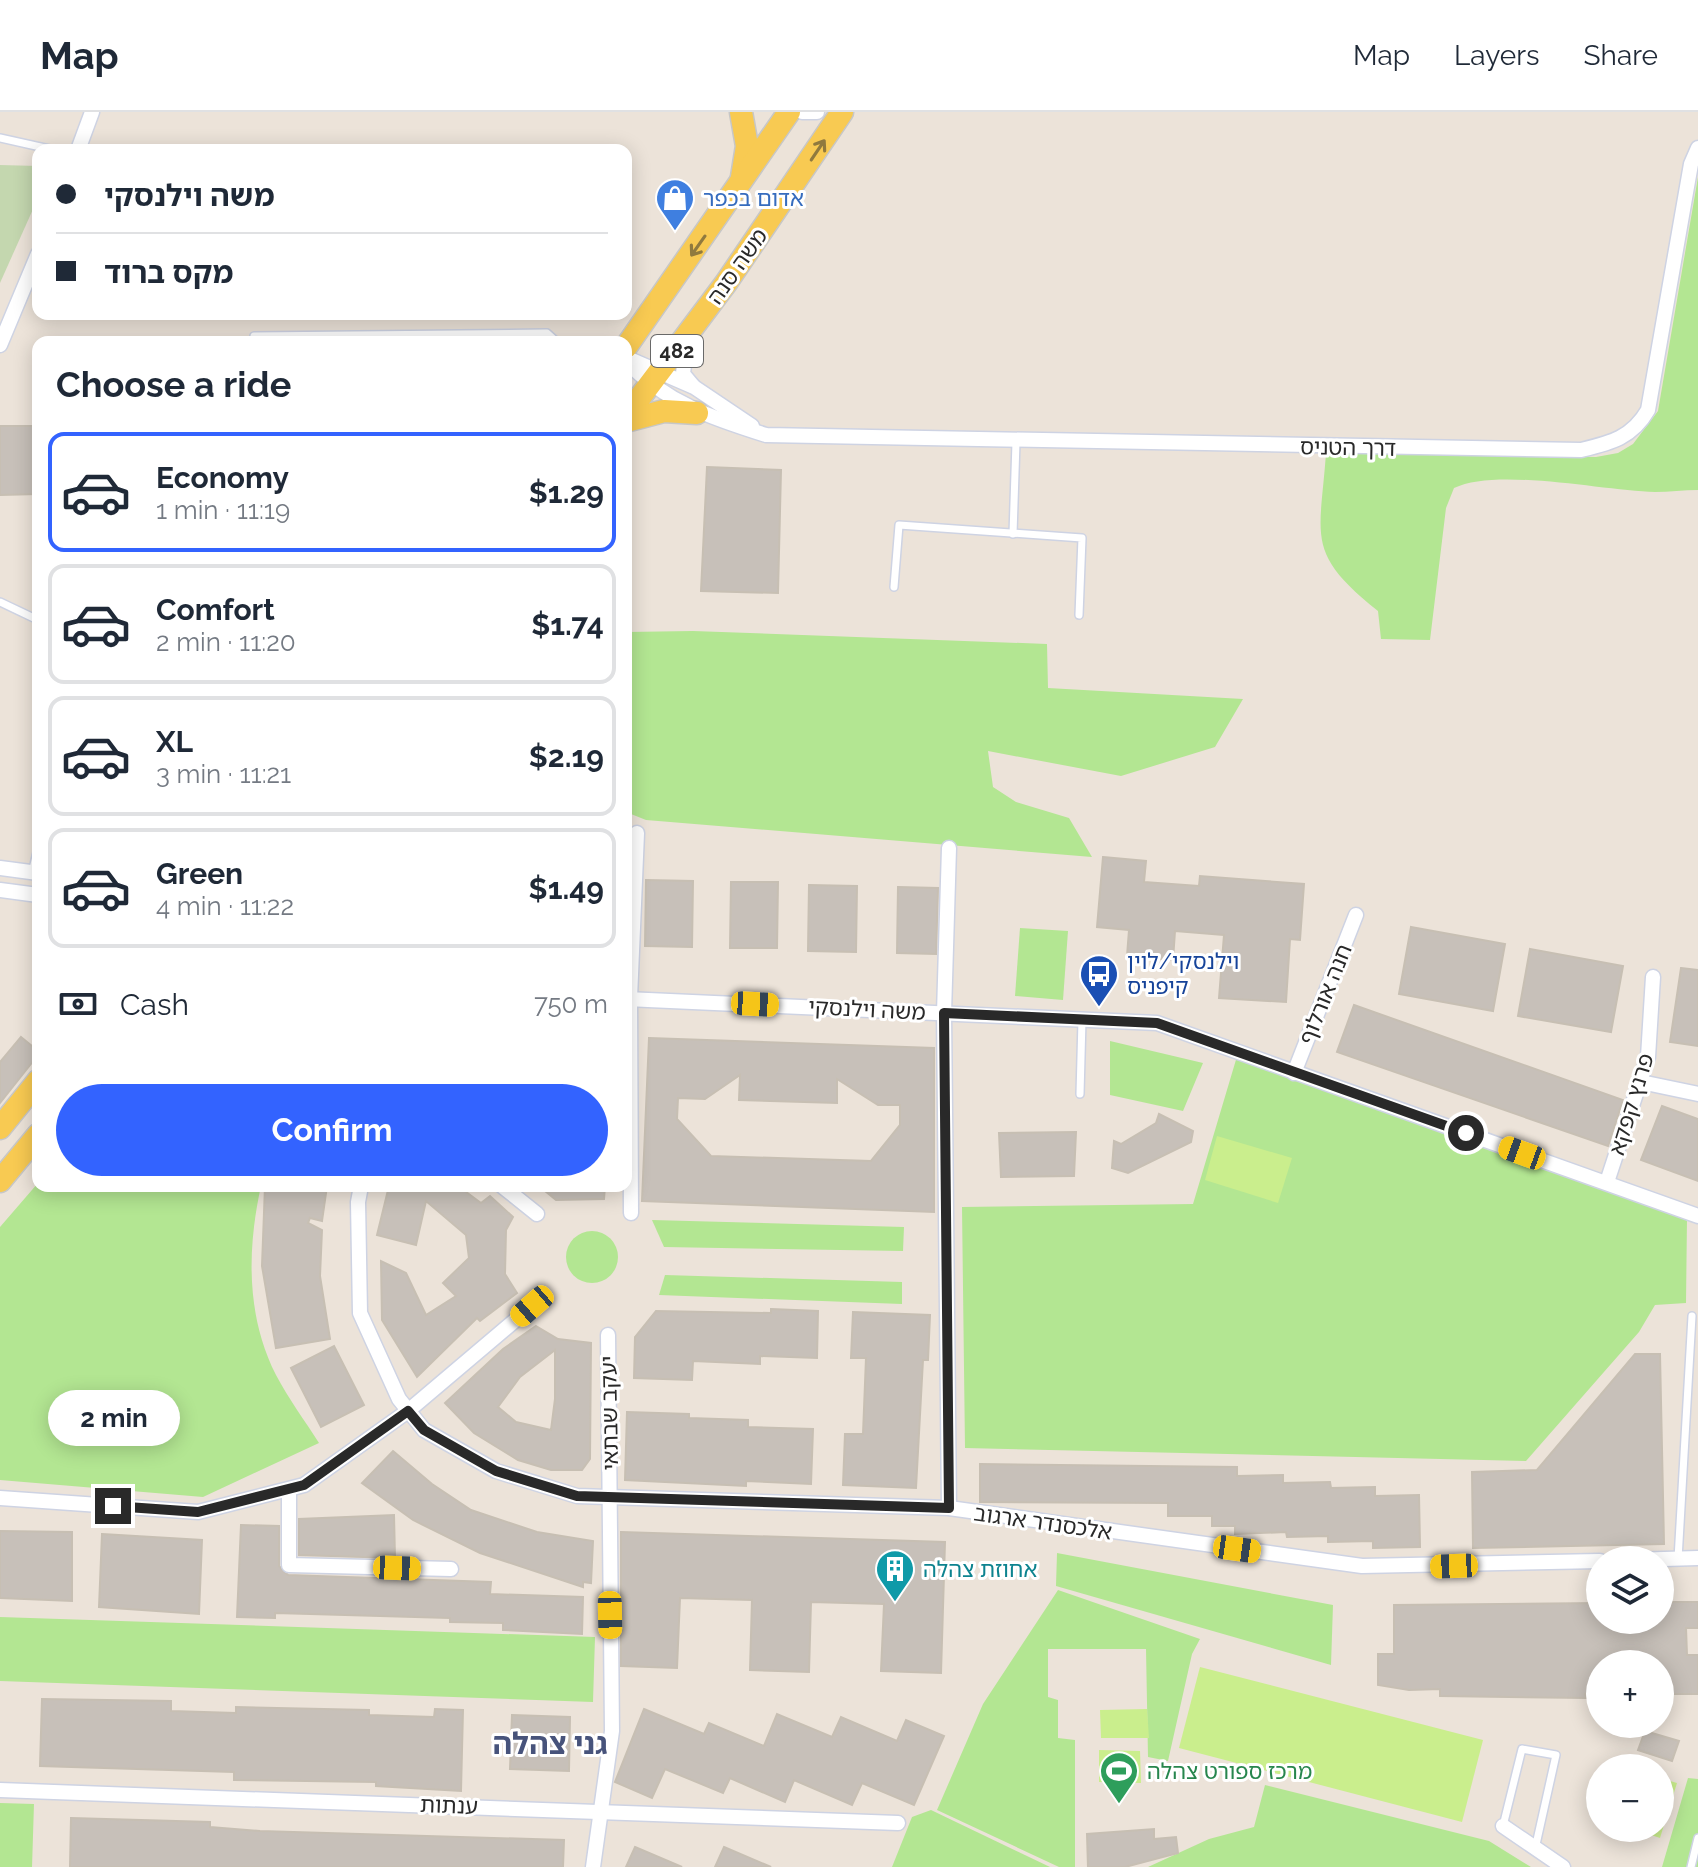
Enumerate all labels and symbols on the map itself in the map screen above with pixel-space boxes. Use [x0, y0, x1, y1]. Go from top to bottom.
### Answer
one-way arrow [810, 139, 826, 162]
shop icon: אדום בכפר [654, 177, 696, 232]
place label: אדום בכפר [703, 185, 804, 211]
street label: משה סנה [702, 223, 772, 309]
one-way arrow [690, 235, 706, 257]
road number: 482 [651, 335, 703, 367]
street label: דרך הטניס [1300, 433, 1396, 461]
street label: חנה אורלוף [1293, 940, 1357, 1048]
place label: וילנסקי/לוין קיפניס [1127, 948, 1240, 999]
bus stop icon: וילנסקי/לוין קיפניס [1078, 953, 1120, 1008]
car [730, 991, 780, 1017]
street label: משה וילנסקי [808, 993, 926, 1025]
street label: פרנץ קפקא [1603, 1050, 1659, 1158]
route start [1448, 1115, 1484, 1151]
car [1495, 1134, 1549, 1172]
car [506, 1281, 558, 1331]
street label: יעקב שבתאי [595, 1355, 623, 1471]
callout: 2 min [47, 1390, 179, 1446]
route end [95, 1488, 131, 1524]
street label: אלכסנדר ארגוב [972, 1499, 1114, 1545]
car [1212, 1534, 1262, 1564]
building icon: אחוזת צהלה [874, 1548, 916, 1603]
car [1430, 1553, 1478, 1579]
car [373, 1555, 421, 1581]
place label: אחוזת צהלה [923, 1556, 1037, 1582]
car [598, 1591, 622, 1639]
district label: גני צהלה [492, 1726, 608, 1761]
sports icon: מרכז ספורט צהלה [1098, 1750, 1140, 1805]
place label: מרכז ספורט צהלה [1147, 1758, 1312, 1784]
street label: ענתות [419, 1791, 479, 1819]

